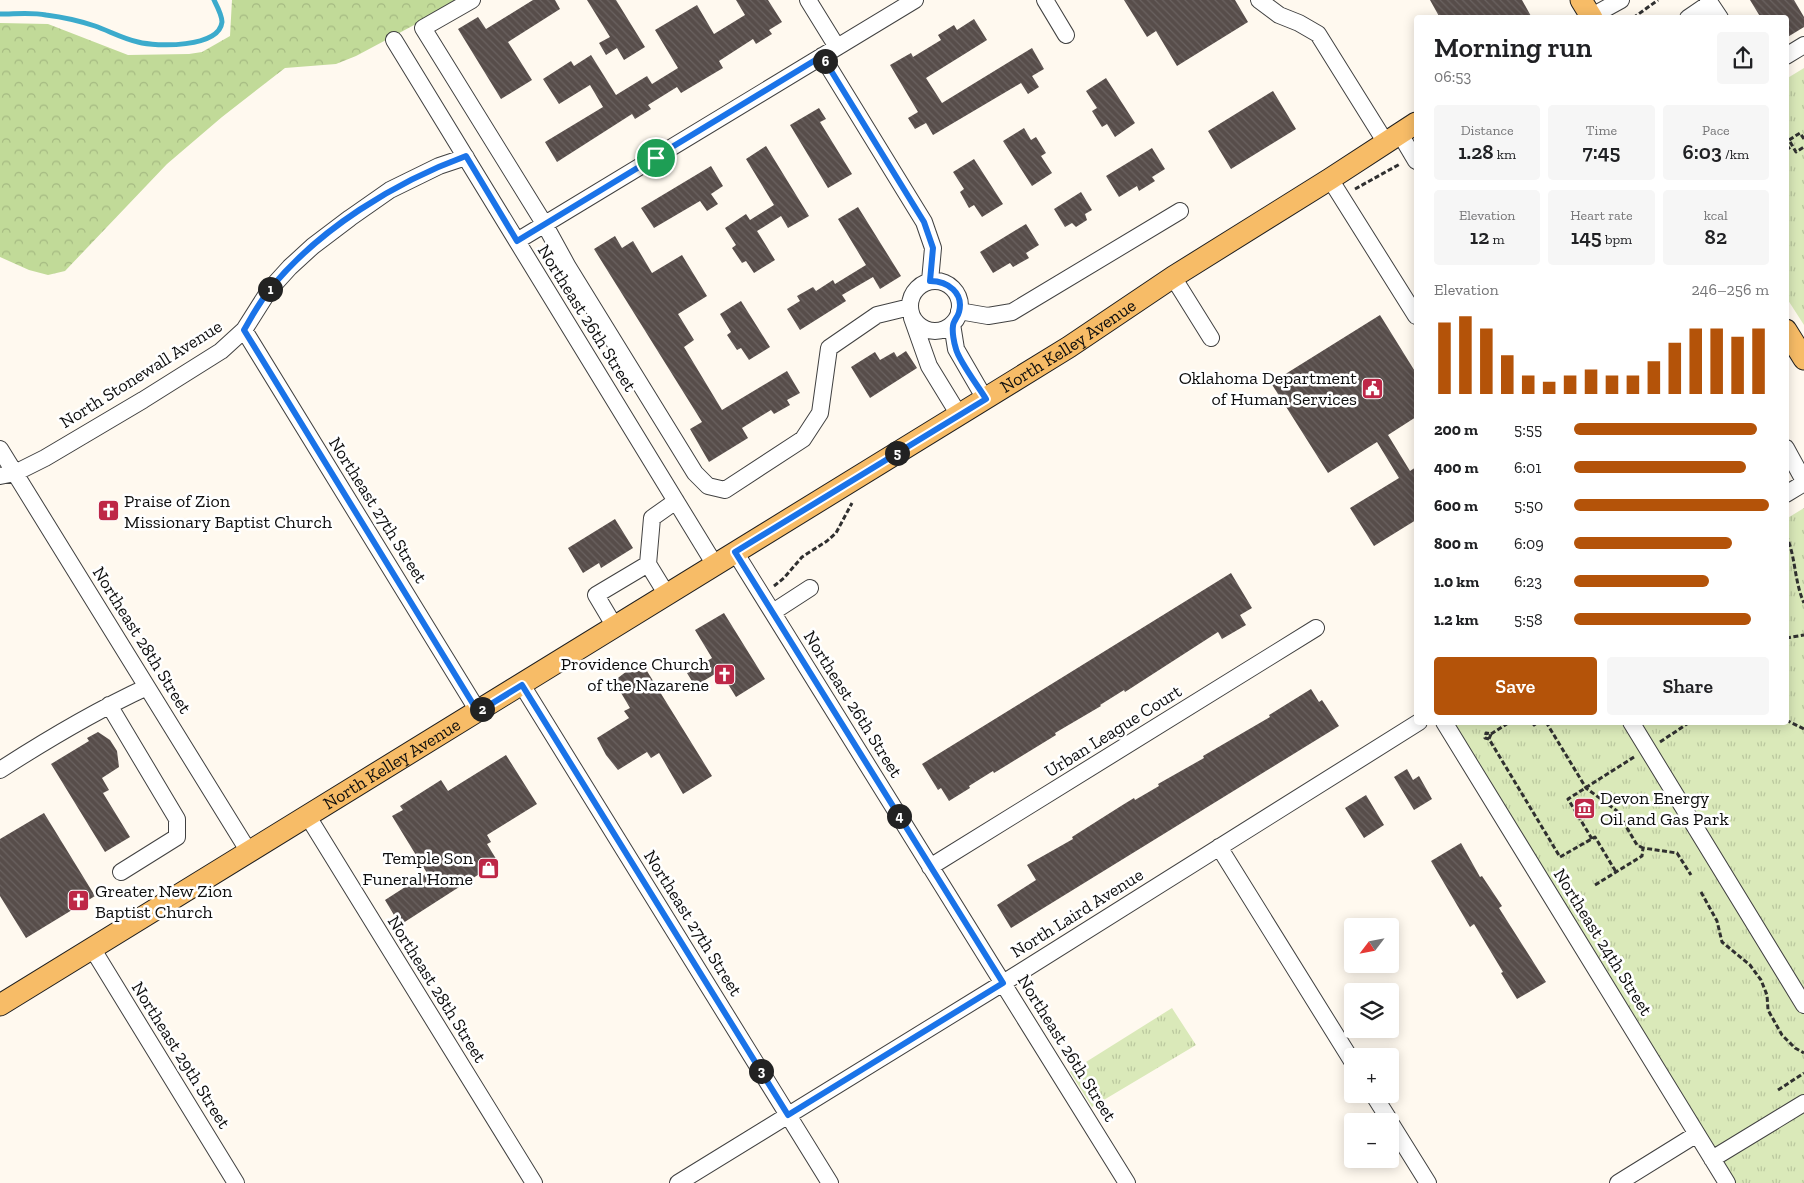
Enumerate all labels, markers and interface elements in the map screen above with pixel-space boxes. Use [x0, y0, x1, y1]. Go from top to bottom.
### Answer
text: Morning run [1434, 31, 1592, 64]
button: share [1717, 32, 1769, 84]
pin: 6 [812, 48, 838, 74]
text: 6 [822, 53, 829, 70]
text: 06:53 [1434, 67, 1471, 86]
text: Distance [1461, 122, 1514, 139]
text: Time [1586, 122, 1617, 139]
text: Pace [1702, 122, 1730, 139]
pin [635, 137, 677, 179]
text: 1.28 [1458, 139, 1494, 164]
text: 7:45 [1583, 139, 1620, 164]
text: 6:03 [1683, 139, 1722, 164]
icon: arrive [642, 144, 670, 172]
text: km [1494, 146, 1516, 163]
text: /km [1722, 146, 1749, 163]
text: Elevation [1459, 207, 1515, 224]
text: Heart rate [1570, 207, 1633, 224]
text: kcal [1704, 207, 1728, 224]
text: 12 [1470, 224, 1489, 249]
text: 145 [1571, 224, 1602, 249]
text: 82 [1705, 224, 1727, 249]
text: m [1489, 231, 1505, 248]
text: bpm [1602, 231, 1632, 248]
street label: Northeast 26th Street [533, 240, 641, 396]
pin: 1 [258, 276, 282, 302]
text: Elevation [1434, 280, 1499, 299]
text: 246–256 m [1692, 280, 1769, 299]
text: 1 [268, 281, 273, 298]
street label: North Kelley Avenue [996, 294, 1140, 398]
street label: North Stonewall Avenue [56, 315, 226, 433]
place label: Oklahoma Department of Human Services [1179, 367, 1357, 410]
public building icon: Oklahoma Department of Human Services [1361, 376, 1385, 400]
text: 200 m [1434, 420, 1478, 439]
text: 5:55 [1514, 420, 1542, 439]
street label: Northeast 27th Street [324, 433, 432, 587]
pin: 5 [884, 440, 910, 466]
text: 5 [894, 445, 901, 462]
text: 400 m [1434, 458, 1479, 477]
text: 6:01 [1514, 458, 1541, 477]
place label: Praise of Zion Missionary Baptist Church [124, 490, 332, 533]
text: 600 m [1434, 496, 1478, 515]
text: 5:50 [1514, 496, 1543, 515]
church icon: Praise of Zion Missionary Baptist Church [96, 499, 120, 523]
text: 800 m [1434, 534, 1478, 553]
text: 6:09 [1514, 534, 1544, 553]
street label: Northeast 28th Street [88, 562, 196, 718]
text: 1.0 km [1434, 572, 1479, 591]
text: 6:23 [1514, 572, 1542, 591]
text: 1.2 km [1434, 610, 1479, 629]
text: 5:58 [1514, 610, 1543, 629]
street label: Northeast 26th Street [799, 626, 907, 782]
place label: Providence Church of the Nazarene [561, 653, 709, 696]
button: Save [1434, 657, 1597, 715]
button: Share [1607, 657, 1769, 715]
church icon: Providence Church of the Nazarene [713, 662, 737, 686]
street label: Urban League Court [1040, 680, 1186, 782]
pin: 2 [470, 696, 494, 722]
text: 2 [479, 701, 486, 718]
street label: North Kelley Avenue [319, 713, 464, 814]
place label: Devon Energy Oil and Gas Park [1600, 787, 1729, 830]
museum icon: Devon Energy Oil and Gas Park [1572, 796, 1596, 820]
pin: 4 [886, 804, 912, 828]
text: 4 [896, 808, 903, 825]
street label: Northeast 27th Street [639, 846, 747, 1000]
place label: Temple Son Funeral Home [363, 847, 474, 890]
shop icon: Temple Son Funeral Home [477, 856, 501, 880]
street label: North Laird Avenue [1007, 863, 1147, 963]
street label: Northeast 24th Street [1549, 864, 1657, 1020]
place label: Greater New Zion Baptist Church [95, 880, 233, 923]
church icon: Greater New Zion Baptist Church [67, 889, 91, 913]
street label: Northeast 28th Street [383, 911, 491, 1067]
north arrow [1344, 918, 1399, 972]
map controls [1344, 918, 1399, 1168]
street label: Northeast 26th Street [1013, 970, 1121, 1126]
street label: Northeast 29th Street [127, 977, 235, 1133]
button: layers [1344, 983, 1399, 1038]
button: + [1344, 1048, 1399, 1103]
pin: 3 [748, 1058, 774, 1084]
text: 3 [758, 1063, 765, 1080]
button: − [1344, 1113, 1399, 1168]

